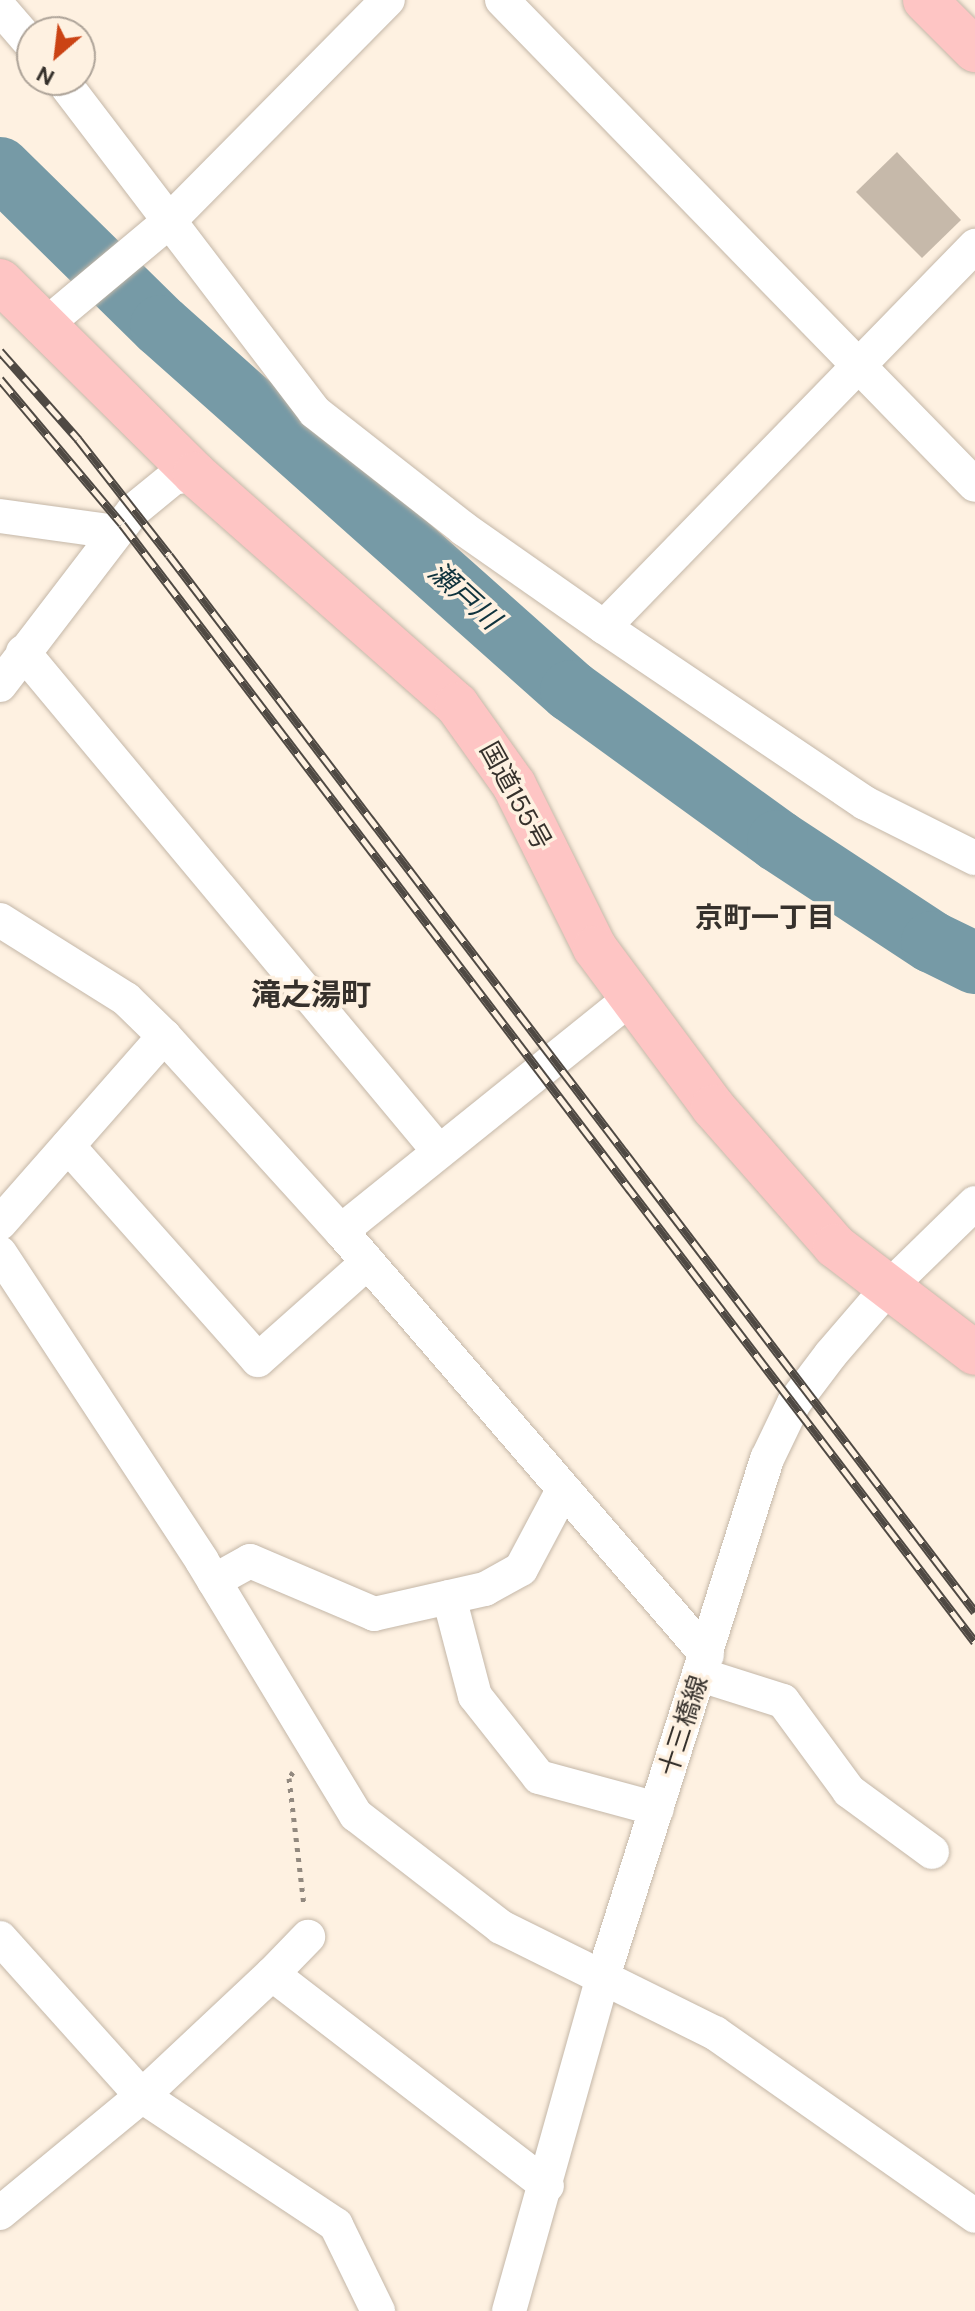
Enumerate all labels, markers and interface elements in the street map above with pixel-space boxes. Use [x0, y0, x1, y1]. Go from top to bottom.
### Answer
north arrow [16, 16, 96, 96]
text: N [32, 59, 59, 92]
water label: 瀬戸川 [422, 555, 506, 637]
street label: 国道155号 [473, 737, 557, 855]
district label: 京町一丁目 [695, 901, 835, 935]
district label: 滝之湯町 [251, 977, 371, 1013]
street label: 十三橋線 [653, 1672, 715, 1780]

